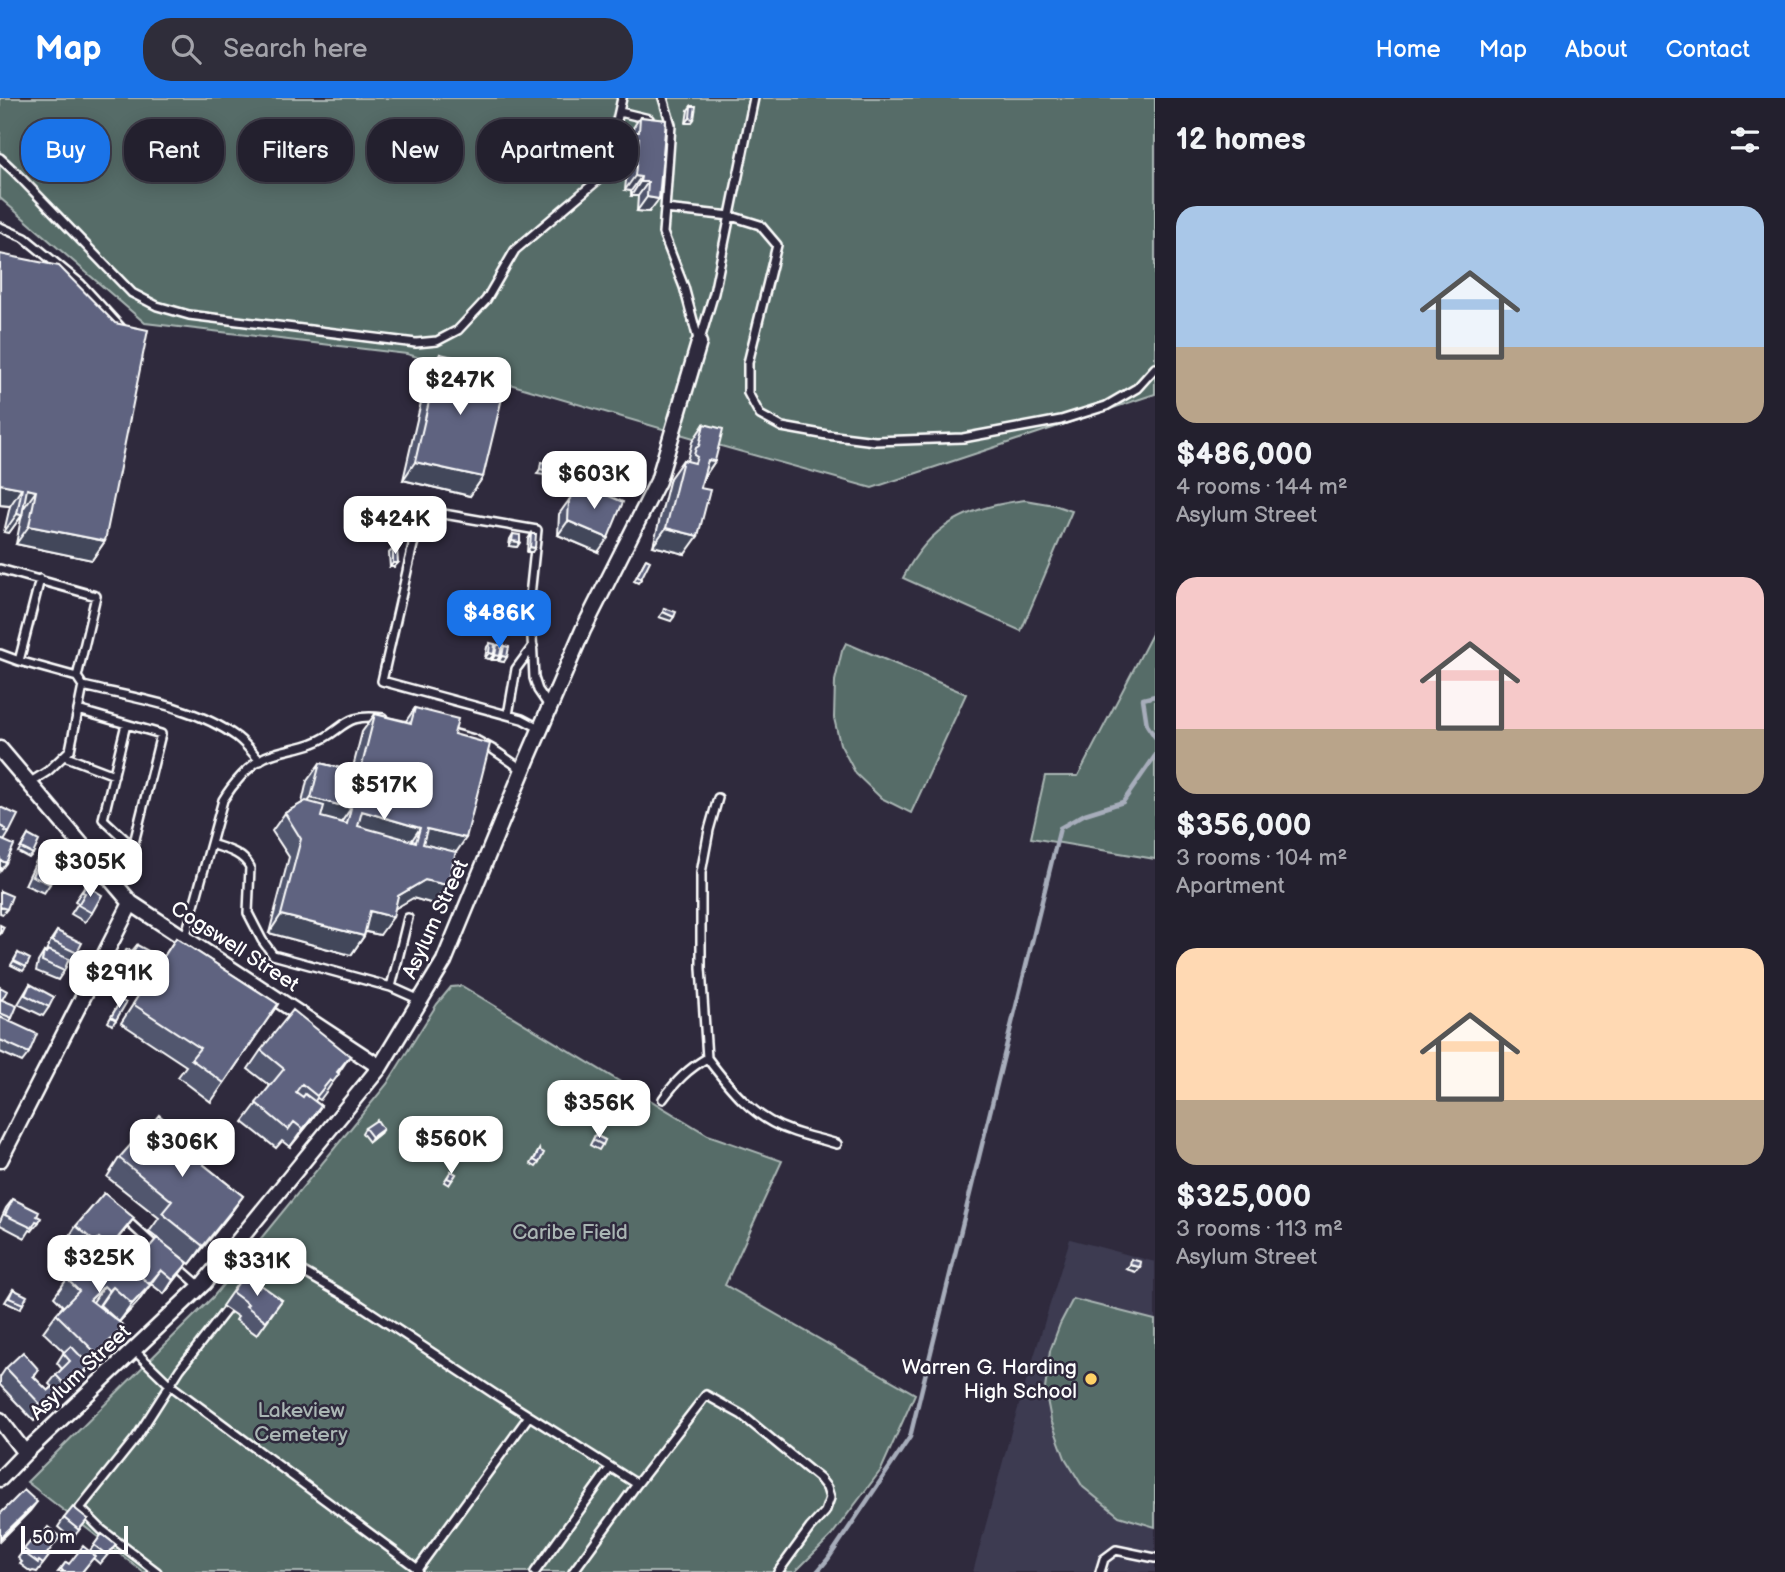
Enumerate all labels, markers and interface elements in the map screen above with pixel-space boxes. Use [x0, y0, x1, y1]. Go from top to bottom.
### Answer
search box [143, 18, 633, 81]
text: Map [35, 29, 101, 69]
icon: search [167, 30, 205, 68]
text: Search here [223, 34, 367, 65]
text: Home [1376, 35, 1441, 64]
text: Map [1479, 35, 1527, 64]
text: About [1565, 35, 1627, 64]
text: Contact [1665, 35, 1750, 64]
chip: Buy [21, 119, 110, 182]
chip: Rent [124, 119, 224, 182]
chip: Filters [238, 119, 353, 182]
chip: New [367, 119, 463, 182]
chip: Apartment [477, 119, 638, 182]
icon: filters [1726, 121, 1764, 159]
text: 12 homes [1176, 122, 1306, 158]
icon: home [1407, 252, 1533, 378]
pin: $247K [411, 358, 509, 417]
text: $247K [425, 366, 495, 394]
text: $486,000 [1176, 437, 1312, 473]
pin: $603K [545, 452, 643, 511]
text: $603K [558, 460, 630, 488]
text: 4 rooms · 144 m² [1176, 473, 1348, 501]
pin: $424K [346, 496, 444, 556]
text: Asylum Street [1176, 501, 1317, 529]
text: $424K [360, 505, 430, 533]
pin: $486K [450, 590, 548, 650]
text: $486K [463, 599, 535, 627]
icon: home [1407, 623, 1533, 749]
pin: $517K [335, 762, 433, 822]
text: $517K [351, 771, 417, 799]
text: $356,000 [1176, 808, 1312, 844]
pin: $305K [41, 840, 139, 899]
text: 3 rooms · 104 m² [1176, 844, 1347, 872]
text: $305K [54, 848, 126, 876]
street label: Asylum Street [397, 855, 474, 983]
text: Apartment [1176, 872, 1285, 900]
street label: Cogswell Street [166, 896, 304, 997]
pin: $291K [70, 950, 168, 1010]
text: $291K [85, 959, 153, 987]
icon: home [1407, 994, 1533, 1120]
pin: $356K [550, 1080, 648, 1140]
text: $356K [563, 1089, 635, 1117]
pin: $560K [402, 1116, 500, 1176]
pin: $306K [133, 1119, 231, 1179]
text: $560K [415, 1125, 487, 1153]
text: $306K [146, 1128, 218, 1156]
text: $325,000 [1176, 1179, 1311, 1215]
text: 3 rooms · 113 m² [1176, 1215, 1343, 1243]
park label: Caribe Field [512, 1220, 628, 1245]
pin: $325K [50, 1236, 148, 1295]
pin: $331K [208, 1238, 306, 1298]
text: Asylum Street [1176, 1243, 1317, 1271]
text: $325K [63, 1244, 135, 1272]
text: $331K [223, 1247, 291, 1275]
street label: Asylum Street [25, 1319, 136, 1425]
place label: Warren G. Harding High School [902, 1355, 1077, 1404]
marker: Warren G. Harding High School [1083, 1371, 1099, 1387]
park label: Lakeview Cemetery [254, 1398, 348, 1447]
scale bar [21, 1523, 128, 1555]
text: 50 m [32, 1526, 75, 1549]

